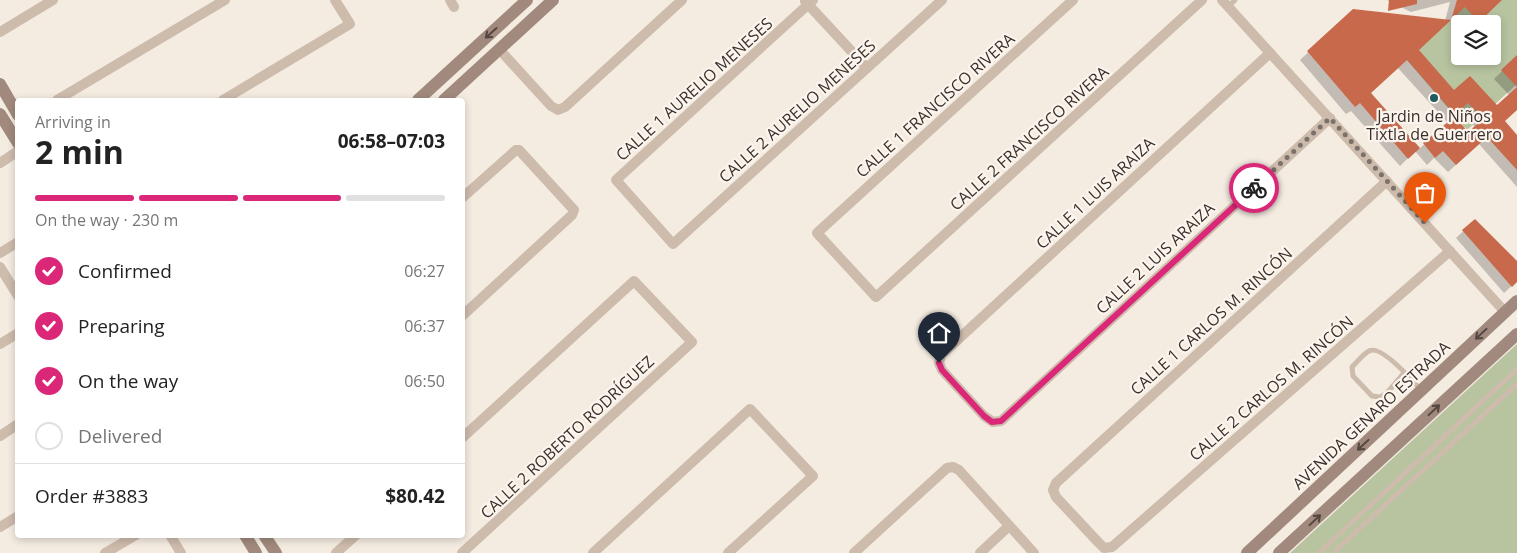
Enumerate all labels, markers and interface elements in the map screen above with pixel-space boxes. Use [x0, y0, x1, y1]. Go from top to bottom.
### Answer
street label: CALLE 1 AURELIO MENESES [611, 12, 777, 165]
map controls [1451, 15, 1501, 65]
button: layers [1451, 15, 1501, 65]
one-way arrow [485, 27, 498, 39]
street label: CALLE 1 FRANCISCO RIVERA [851, 27, 1020, 182]
street label: CALLE 2 AURELIO MENESES [714, 34, 880, 187]
street label: CALLE 2 FRANCISCO RIVERA [945, 60, 1114, 215]
marker: Jardin de Niños Tixtla de Guerrero [1428, 92, 1440, 104]
place label: Jardin de Niños Tixtla de Guerrero [1366, 105, 1502, 145]
text: Arriving in [35, 111, 111, 133]
text: 06:58–07:03 [338, 128, 445, 154]
text: 2 min [35, 130, 124, 173]
street label: CALLE 1 LUIS ARAIZA [1031, 132, 1160, 254]
courier [1229, 163, 1279, 213]
pin [1404, 172, 1446, 223]
icon: bike [1240, 174, 1268, 202]
icon: bag [1411, 179, 1439, 207]
street label: CALLE 2 LUIS ARAIZA [1091, 197, 1220, 319]
text: On the way · 230 m [35, 209, 178, 231]
street label: CALLE 1 CARLOS M. RINCÓN [1125, 242, 1297, 400]
icon: check [35, 257, 63, 285]
text: Confirmed [78, 258, 172, 284]
text: 06:27 [404, 260, 445, 282]
street label: CALLE 2 CARLOS M. RINCÓN [1184, 311, 1358, 465]
icon: check [35, 312, 63, 340]
pin [918, 312, 960, 363]
text: Preparing [78, 313, 165, 339]
text: 06:37 [404, 315, 445, 337]
icon: home [925, 319, 953, 347]
one-way arrow [1475, 328, 1488, 340]
street label: AVENIDA GENARO ESTRADA [1287, 335, 1455, 494]
street label: CALLE 2 ROBERTO RODRÍGUEZ [476, 351, 658, 523]
icon: check [35, 367, 63, 395]
text: On the way [78, 368, 178, 394]
text: 06:50 [404, 370, 445, 392]
one-way arrow [1428, 404, 1441, 416]
text: Delivered [78, 423, 162, 449]
one-way arrow [1356, 439, 1369, 451]
text: Order #3883 [35, 483, 148, 509]
text: $80.42 [385, 483, 445, 509]
one-way arrow [1308, 514, 1321, 526]

